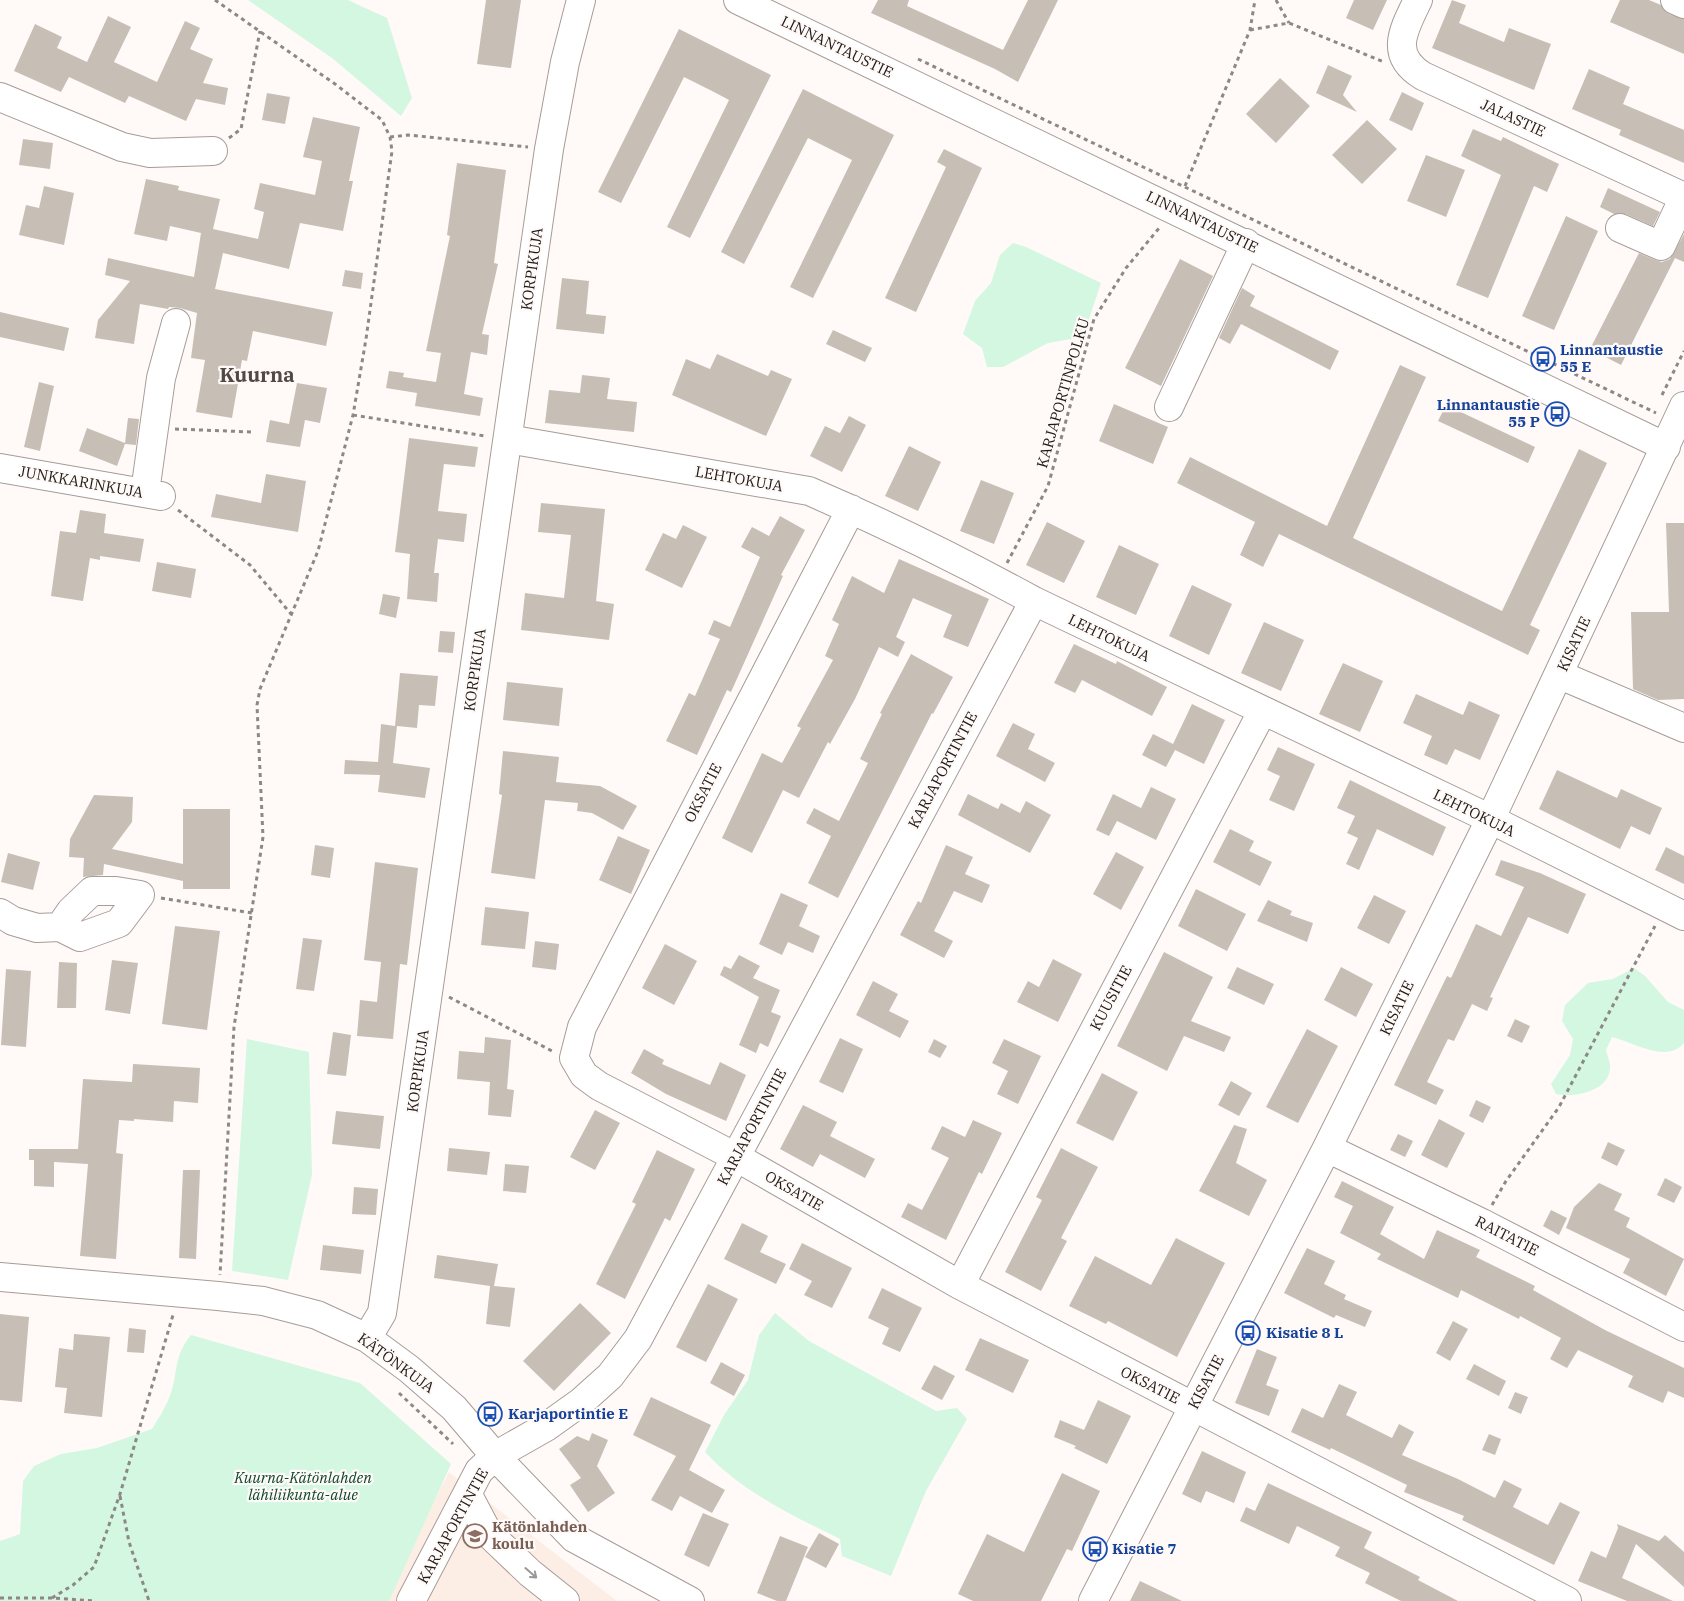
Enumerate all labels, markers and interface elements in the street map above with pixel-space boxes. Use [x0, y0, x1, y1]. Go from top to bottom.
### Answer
street label: LINNANTAUSTIE [778, 11, 896, 82]
street label: JALASTIE [1478, 94, 1549, 141]
street label: LINNANTAUSTIE [1143, 186, 1261, 257]
street label: KORPIKUJA [516, 225, 547, 312]
street label: KARJAPORTINPOLKU [1032, 316, 1093, 470]
place label: Linnantaustie 55 E [1560, 340, 1663, 376]
bus stop icon: Linnantaustie 55 E [1530, 346, 1556, 372]
district label: Kuurna [219, 361, 295, 388]
place label: Linnantaustie 55 P [1437, 395, 1540, 431]
bus stop icon: Linnantaustie 55 P [1544, 401, 1570, 427]
street label: JUNKKARINKUJA [17, 461, 145, 502]
street label: LEHTOKUJA [694, 461, 785, 496]
street label: LEHTOKUJA [1065, 610, 1154, 666]
street label: KISATIE [1553, 613, 1595, 674]
street label: KORPIKUJA [459, 626, 490, 713]
street label: KARJAPORTINTIE [904, 708, 981, 831]
street label: OKSATIE [680, 760, 726, 826]
street label: LEHTOKUJA [1430, 785, 1519, 841]
street label: KUUSITIE [1085, 962, 1136, 1034]
street label: KISATIE [1375, 977, 1418, 1038]
street label: KORPIKUJA [402, 1027, 433, 1114]
street label: KARJAPORTINTIE [713, 1065, 790, 1188]
street label: OKSATIE [762, 1166, 827, 1215]
street label: RAITATIE [1472, 1211, 1542, 1260]
bus stop icon: Kisatie 8 L [1235, 1320, 1261, 1346]
place label: Kisatie 8 L [1266, 1323, 1343, 1342]
street label: KÄTÖNKUJA [354, 1328, 439, 1397]
street label: KISATIE [1183, 1351, 1228, 1412]
street label: OKSATIE [1117, 1362, 1183, 1408]
bus stop icon: Karjaportintie E [477, 1401, 503, 1427]
place label: Karjaportintie E [508, 1404, 628, 1423]
street label: KARJAPORTINTIE [413, 1465, 492, 1587]
park label: Kuurna-Kätönlahden lähiliikunta-alue [233, 1468, 372, 1504]
place label: Kätönlahden koulu [492, 1517, 587, 1553]
school or university icon: Kätönlahden koulu [462, 1523, 488, 1549]
bus stop icon: Kisatie 7 [1082, 1536, 1108, 1562]
place label: Kisatie 7 [1112, 1539, 1176, 1558]
one-way arrow [524, 1567, 537, 1579]

